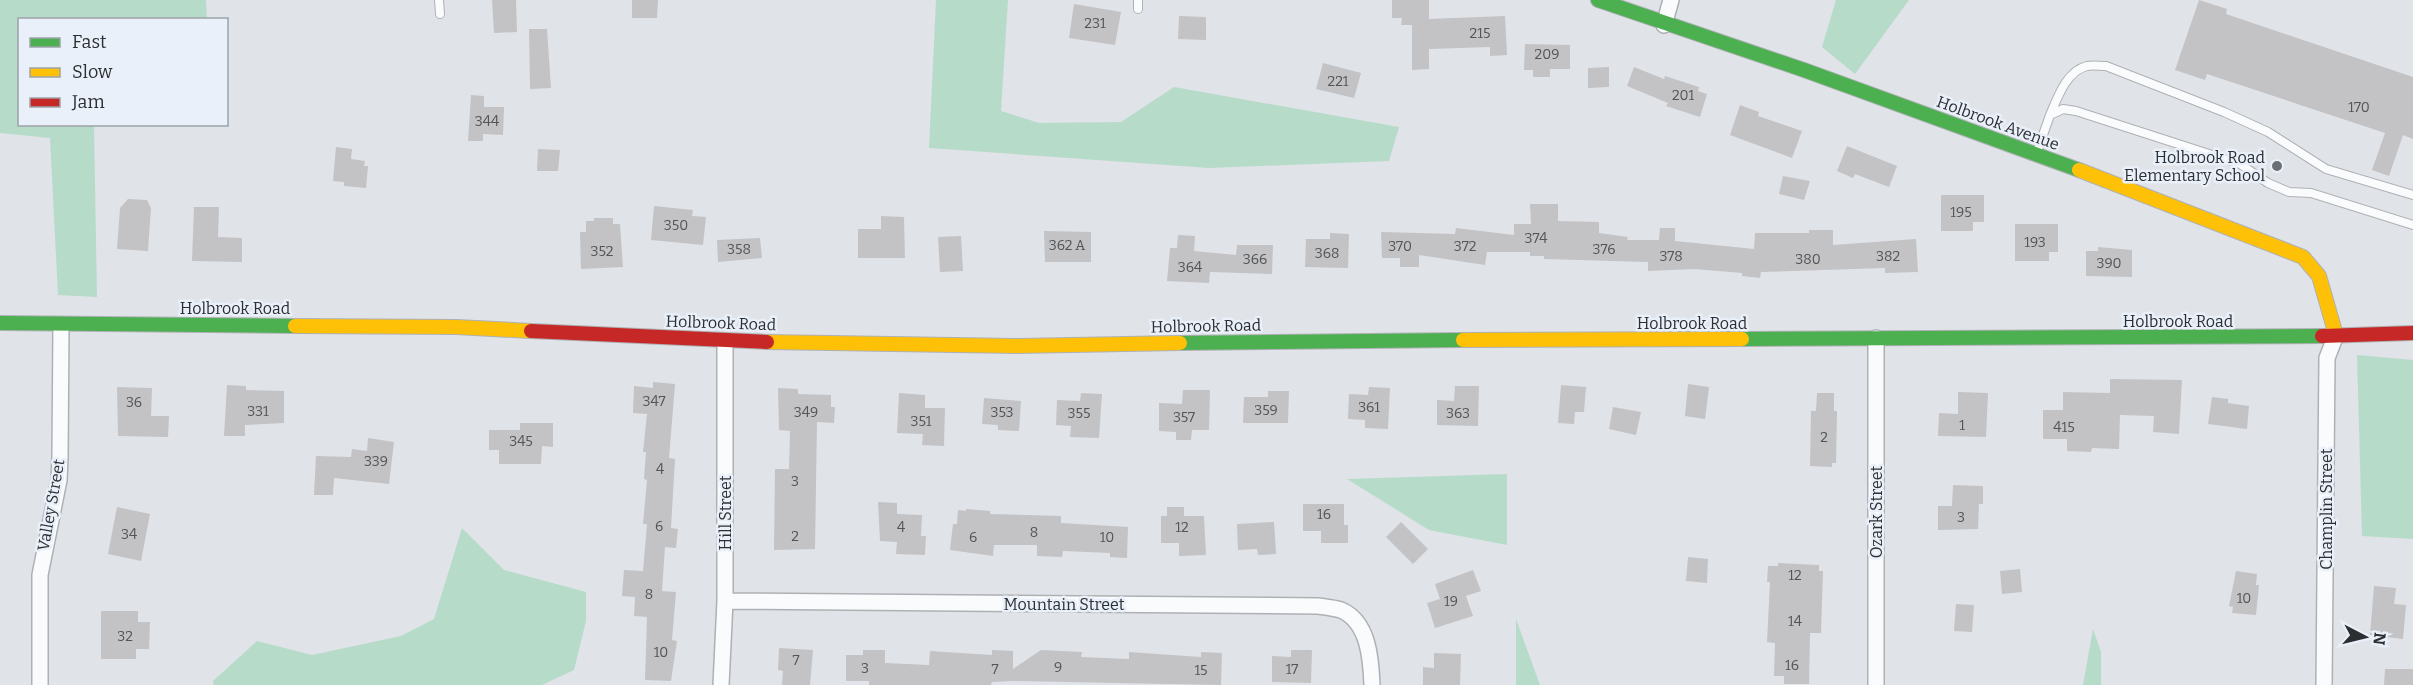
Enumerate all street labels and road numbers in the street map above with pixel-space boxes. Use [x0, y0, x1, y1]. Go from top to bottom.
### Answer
street label: Holbrook Avenue [1934, 92, 2062, 154]
street label: Holbrook Road [180, 299, 291, 318]
street label: Holbrook Road [665, 312, 777, 334]
street label: Holbrook Road [2123, 312, 2234, 331]
street label: Holbrook Road [1637, 314, 1748, 333]
street label: Holbrook Road [1151, 316, 1262, 336]
street label: Champlin Street [2317, 448, 2336, 570]
street label: Valley Street [34, 457, 68, 552]
street label: Ozark Street [1867, 465, 1886, 558]
street label: Hill Street [716, 475, 735, 551]
street label: Mountain Street [1004, 595, 1125, 614]

